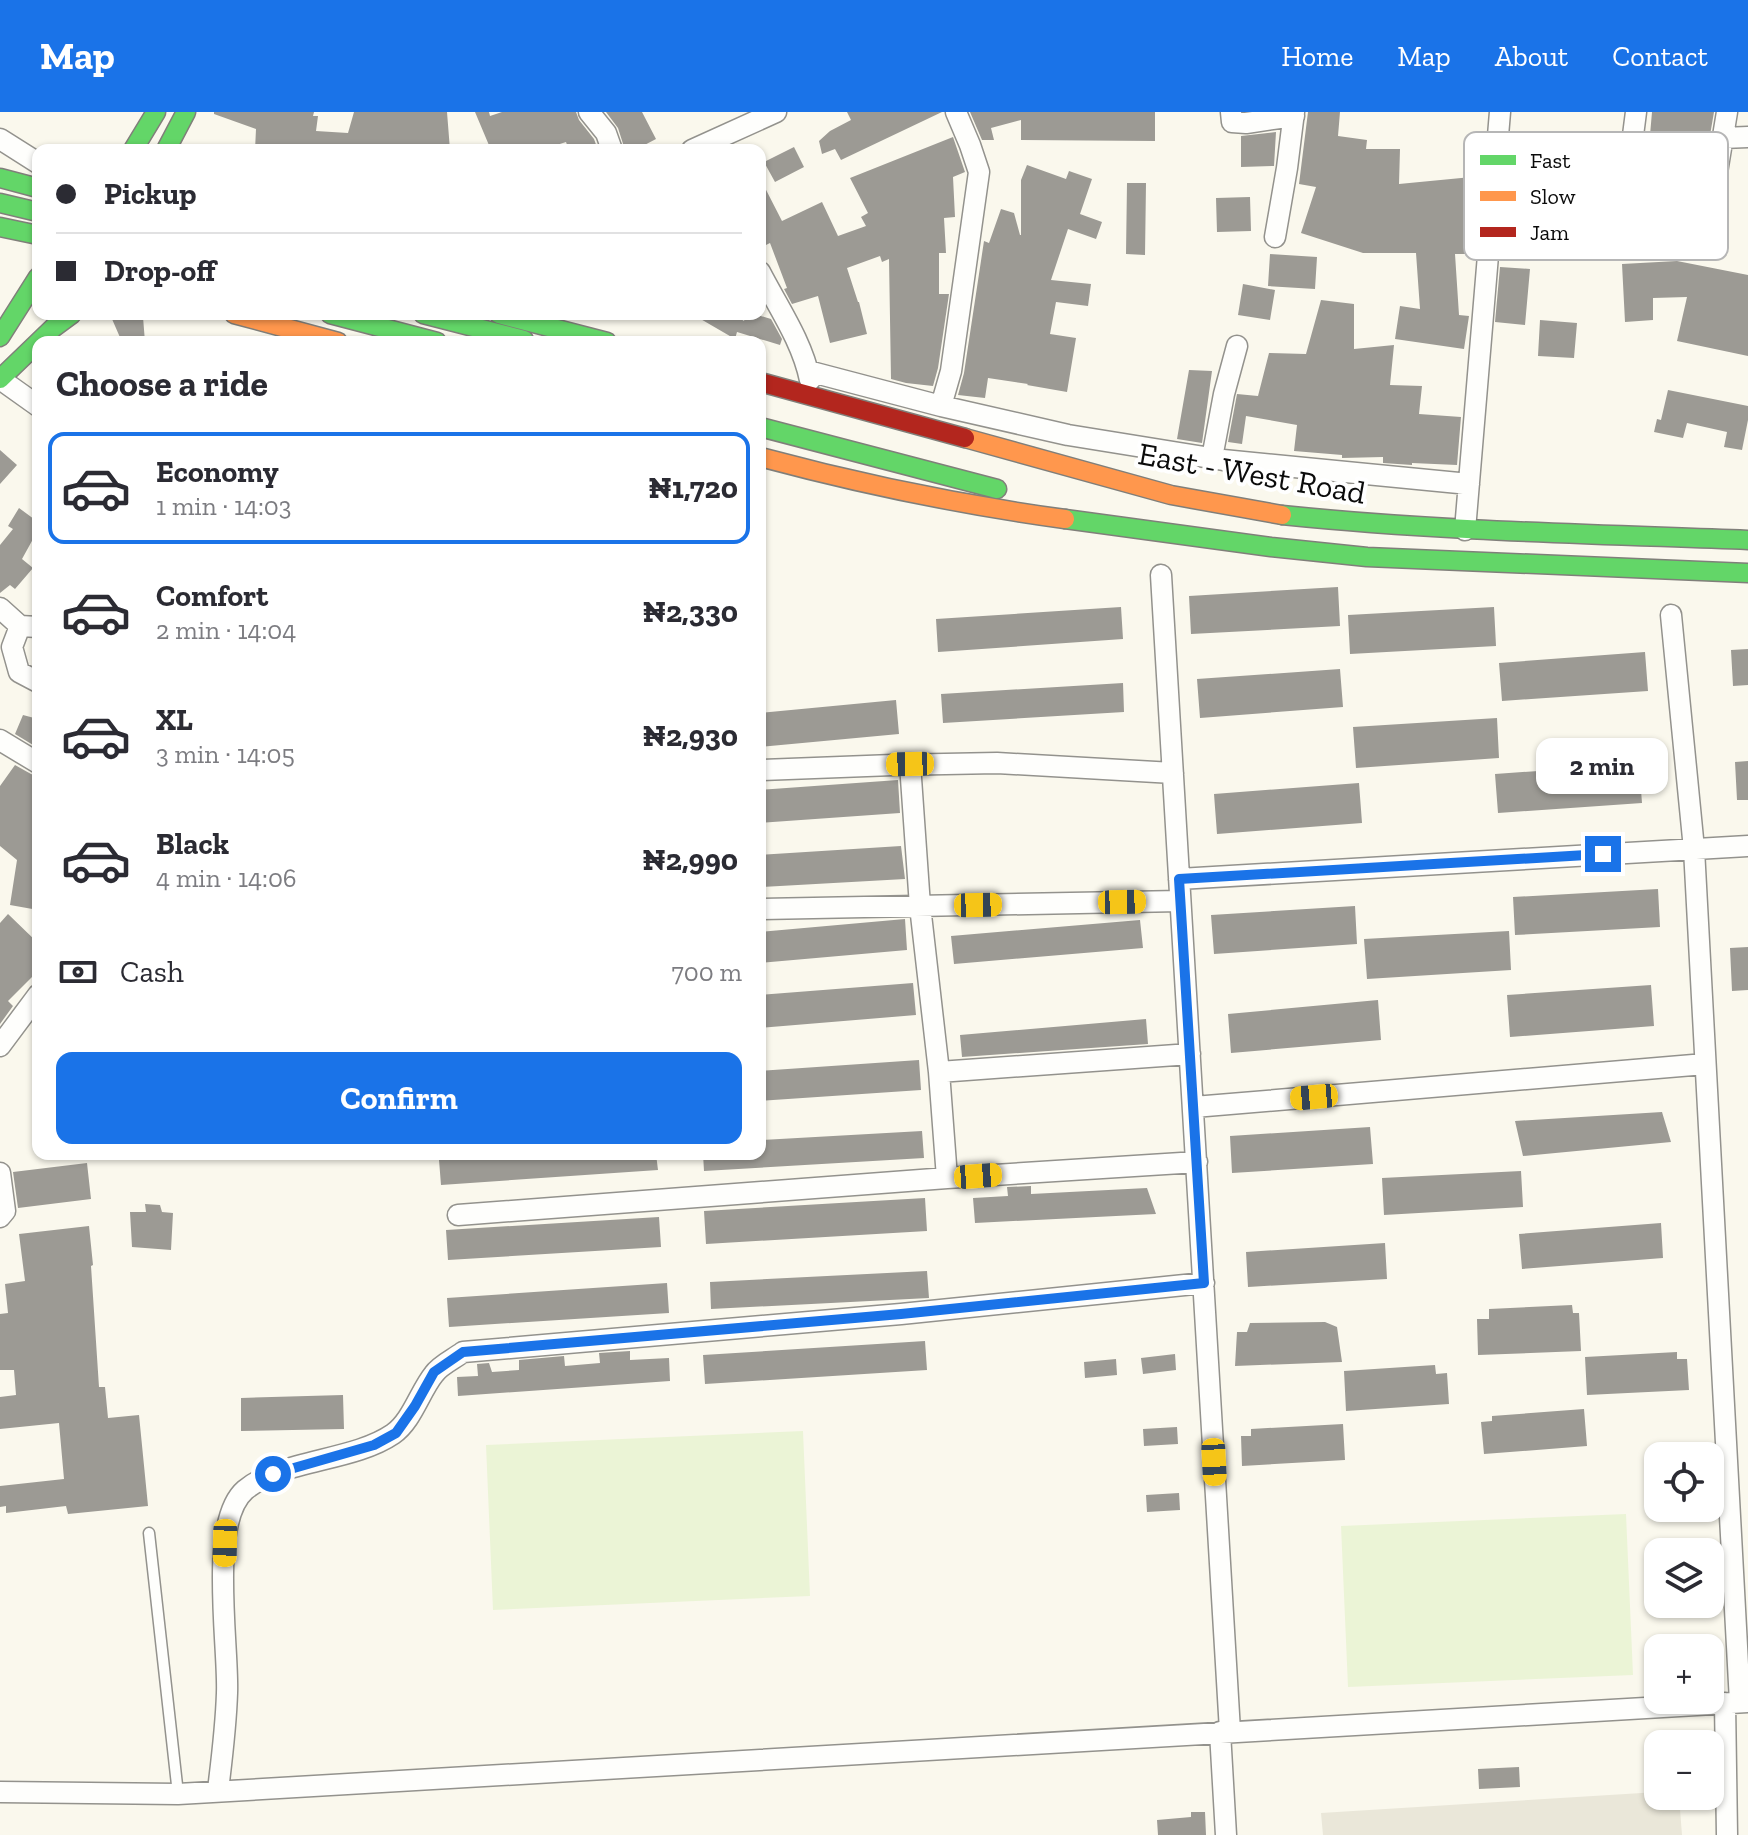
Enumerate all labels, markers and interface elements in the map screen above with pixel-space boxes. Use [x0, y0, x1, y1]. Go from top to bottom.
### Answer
text: Map [40, 33, 115, 79]
text: Home [1281, 40, 1353, 73]
text: Map [1397, 40, 1451, 73]
text: About [1495, 40, 1568, 73]
text: Contact [1612, 40, 1708, 73]
legend [1464, 132, 1728, 260]
text: Fast [1530, 147, 1571, 174]
text: Pickup [104, 176, 196, 212]
text: Slow [1530, 183, 1576, 210]
text: Jam [1530, 219, 1569, 246]
text: Drop-off [104, 253, 216, 289]
text: Choose a ride [56, 362, 268, 405]
street label: East - West Road [1135, 434, 1369, 512]
icon: car [60, 452, 132, 524]
text: Economy [156, 454, 279, 490]
text: ₦1,720 [648, 470, 738, 506]
text: 1 min · 14:03 [156, 490, 292, 522]
icon: car [60, 576, 132, 648]
text: Comfort [156, 578, 268, 614]
text: ₦2,330 [642, 594, 738, 630]
text: 2 min · 14:04 [156, 614, 296, 646]
icon: car [60, 700, 132, 772]
text: XL [156, 702, 193, 738]
text: ₦2,930 [642, 718, 738, 754]
text: 3 min · 14:05 [156, 738, 295, 770]
callout: 2 min [1537, 738, 1669, 794]
text: 2 min [1570, 750, 1634, 782]
car [886, 752, 934, 776]
icon: car [60, 824, 132, 896]
text: Black [156, 826, 229, 862]
route end [1585, 836, 1621, 872]
text: ₦2,990 [642, 842, 738, 878]
text: 4 min · 14:06 [156, 862, 297, 894]
car [1098, 890, 1146, 914]
car [954, 893, 1002, 917]
icon: cash [56, 950, 100, 994]
text: Cash [120, 954, 184, 990]
text: 700 m [671, 956, 742, 988]
button: Confirm [56, 1052, 742, 1144]
car [1289, 1083, 1339, 1111]
car [953, 1162, 1003, 1190]
car [1201, 1437, 1227, 1487]
map controls [1644, 1442, 1724, 1810]
button: locate [1644, 1442, 1724, 1522]
route start [255, 1456, 291, 1492]
car [213, 1519, 237, 1567]
button: layers [1644, 1538, 1724, 1618]
button: + [1644, 1634, 1724, 1714]
button: − [1644, 1730, 1724, 1810]

